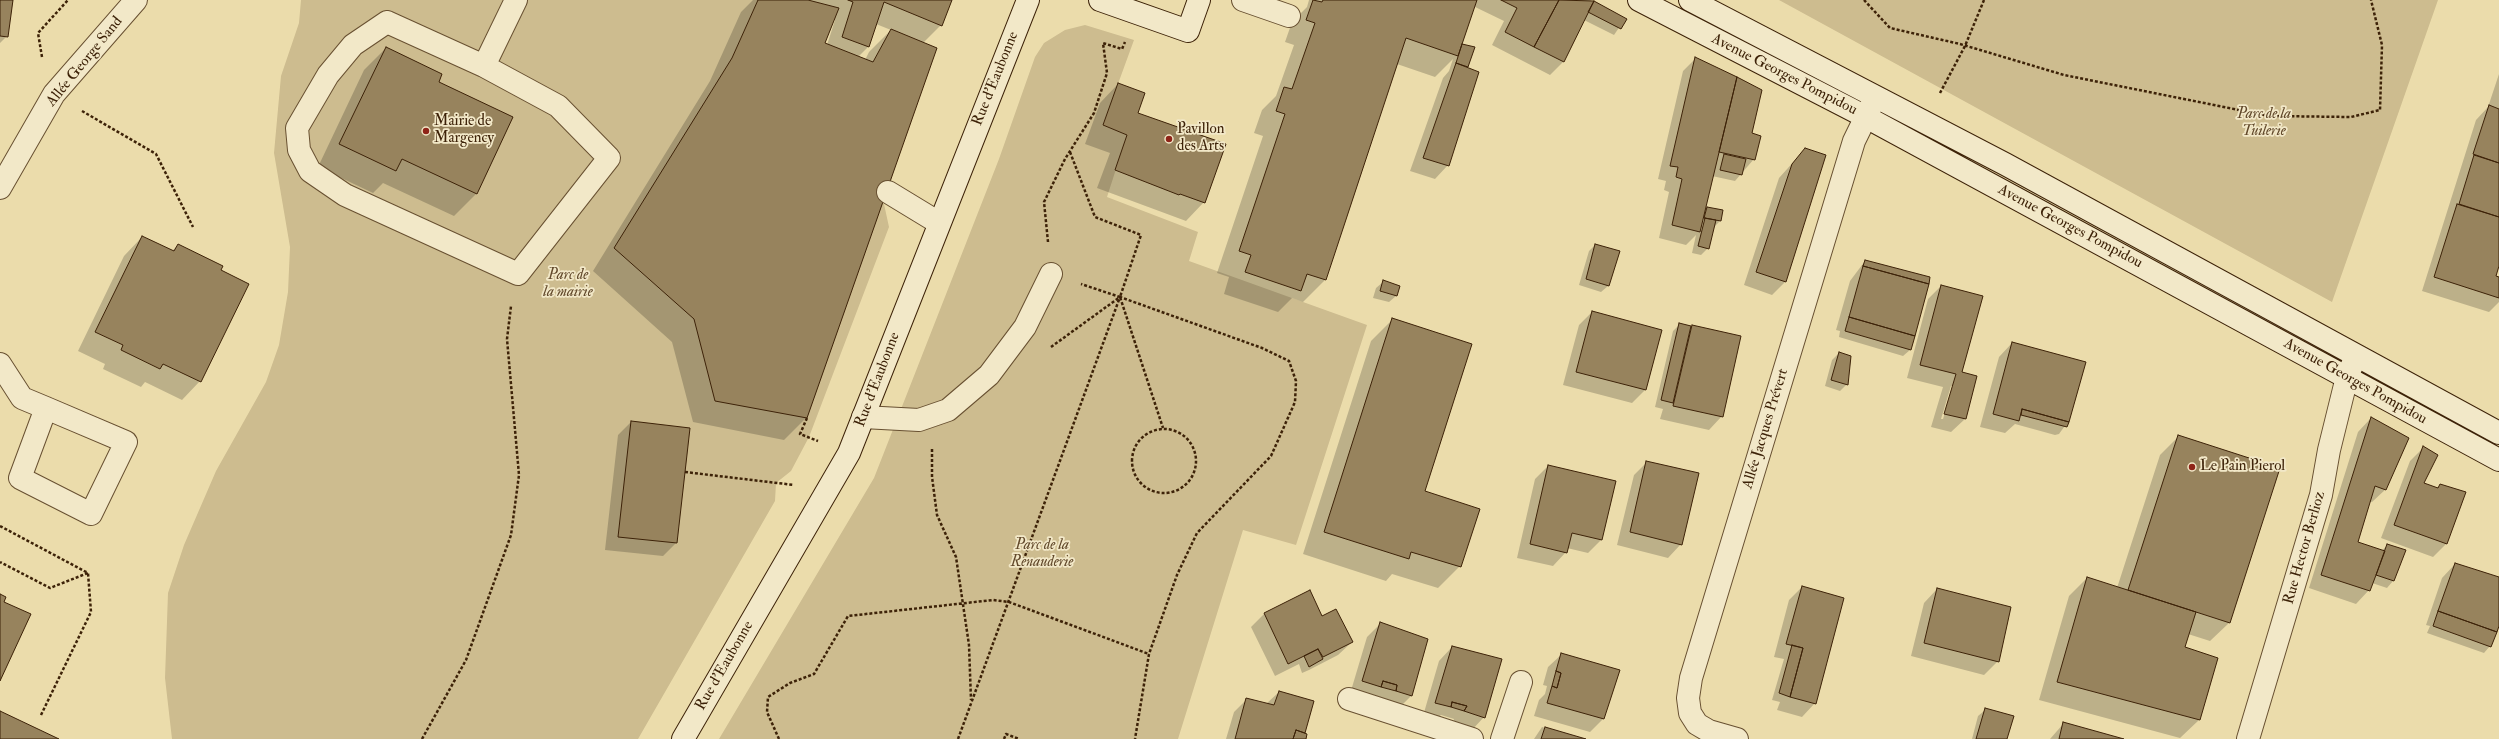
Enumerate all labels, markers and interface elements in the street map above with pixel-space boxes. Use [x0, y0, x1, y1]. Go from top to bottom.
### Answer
street label: Allée George Sand [43, 13, 127, 111]
street label: Rue d'Eaubonne [969, 29, 1023, 129]
street label: Avenue Georges Pompidou [1708, 30, 1860, 120]
park label: Parc de la Tuilerie [2237, 106, 2291, 141]
place label: Mairie de Margency [434, 113, 494, 148]
place label: Pavillon des Arts [1177, 121, 1224, 156]
marker: Mairie de Margency [421, 126, 431, 136]
marker: Pavillon des Arts [1164, 134, 1174, 144]
street label: Avenue Georges Pompidou [1995, 181, 2145, 273]
park label: Parc de la mairie [543, 267, 593, 302]
street label: Rue d'Eaubonne [852, 330, 904, 430]
street label: Avenue Georges Pompidou [2280, 335, 2430, 429]
street label: Allée Jacques Prévert [1739, 367, 1793, 491]
place label: Le Pain Pierol [2200, 458, 2285, 476]
marker: Le Pain Pierol [2187, 462, 2197, 472]
street label: Rue Hector Berlioz [2280, 489, 2330, 607]
park label: Parc de la Renauderie [1011, 537, 1073, 572]
street label: Rue d'Eaubonne [692, 618, 758, 714]

